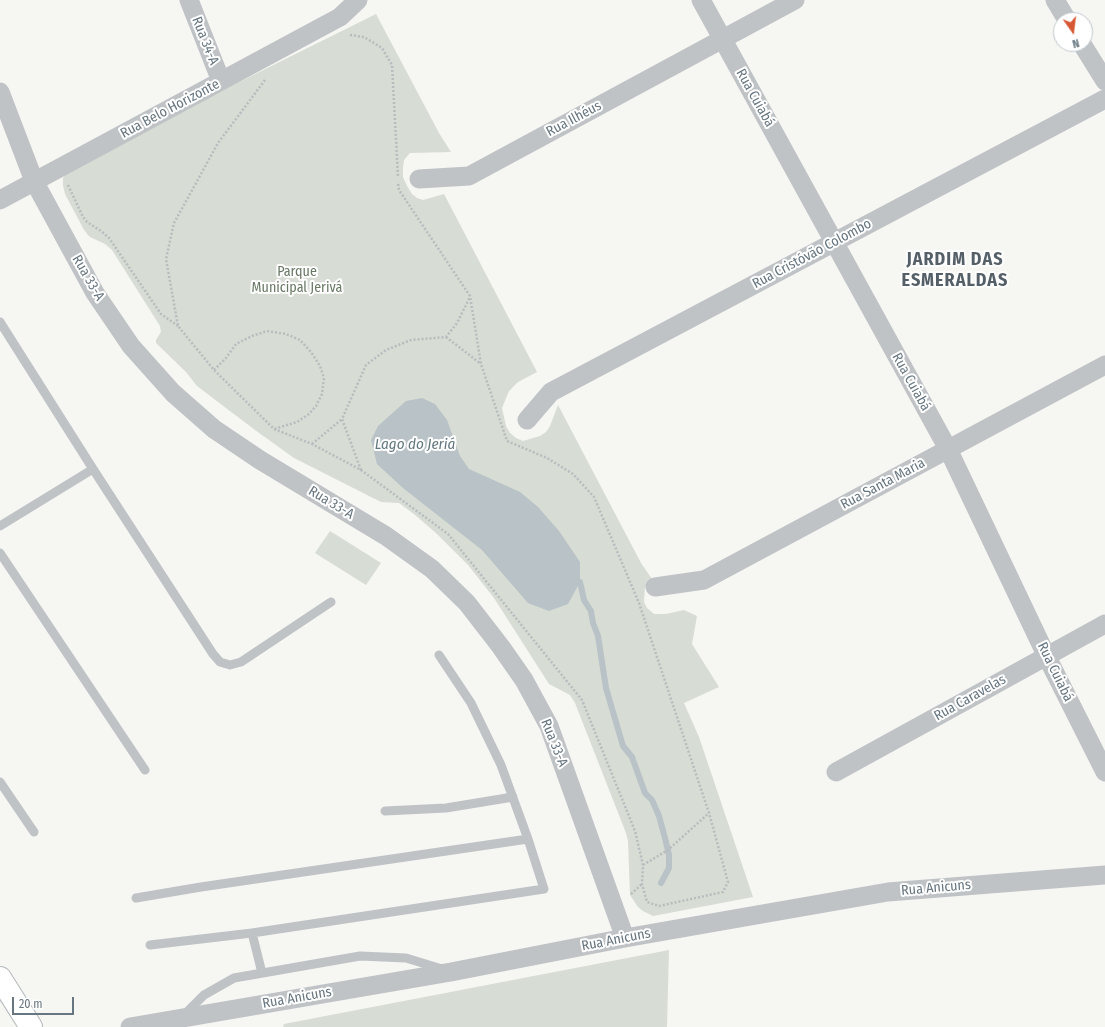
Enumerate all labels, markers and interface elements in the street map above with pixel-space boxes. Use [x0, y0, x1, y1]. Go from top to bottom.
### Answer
north arrow [1053, 12, 1093, 52]
street label: Rua 34-A [188, 14, 222, 68]
text: N [1071, 36, 1081, 50]
street label: Rua Cuiabá [732, 66, 778, 130]
street label: Rua Belo Horizonte [118, 76, 222, 142]
street label: Rua Ilhéus [544, 97, 604, 141]
street label: Rua Cristóvão Colombo [750, 216, 874, 292]
district label: JARDIM DAS ESMERALDAS [902, 249, 1008, 292]
street label: Rua 33-A [68, 252, 108, 304]
park label: Parque Municipal Jerivá [252, 264, 342, 296]
street label: Rua Cuiabá [888, 350, 934, 414]
water label: Lago do Jeriá [375, 436, 455, 454]
street label: Rua Santa Maria [838, 455, 928, 513]
street label: Rua 33-A [305, 483, 357, 523]
street label: Rua Cuiabá [1033, 640, 1077, 704]
street label: Rua Caravelas [931, 671, 1009, 725]
street label: Rua 33-A [537, 717, 571, 769]
street label: Rua Anicuns [900, 877, 972, 899]
street label: Rua Anicuns [580, 925, 652, 955]
street label: Rua Anicuns [261, 984, 333, 1012]
scale bar [14, 989, 76, 1015]
text: 20 m [19, 997, 43, 1011]

